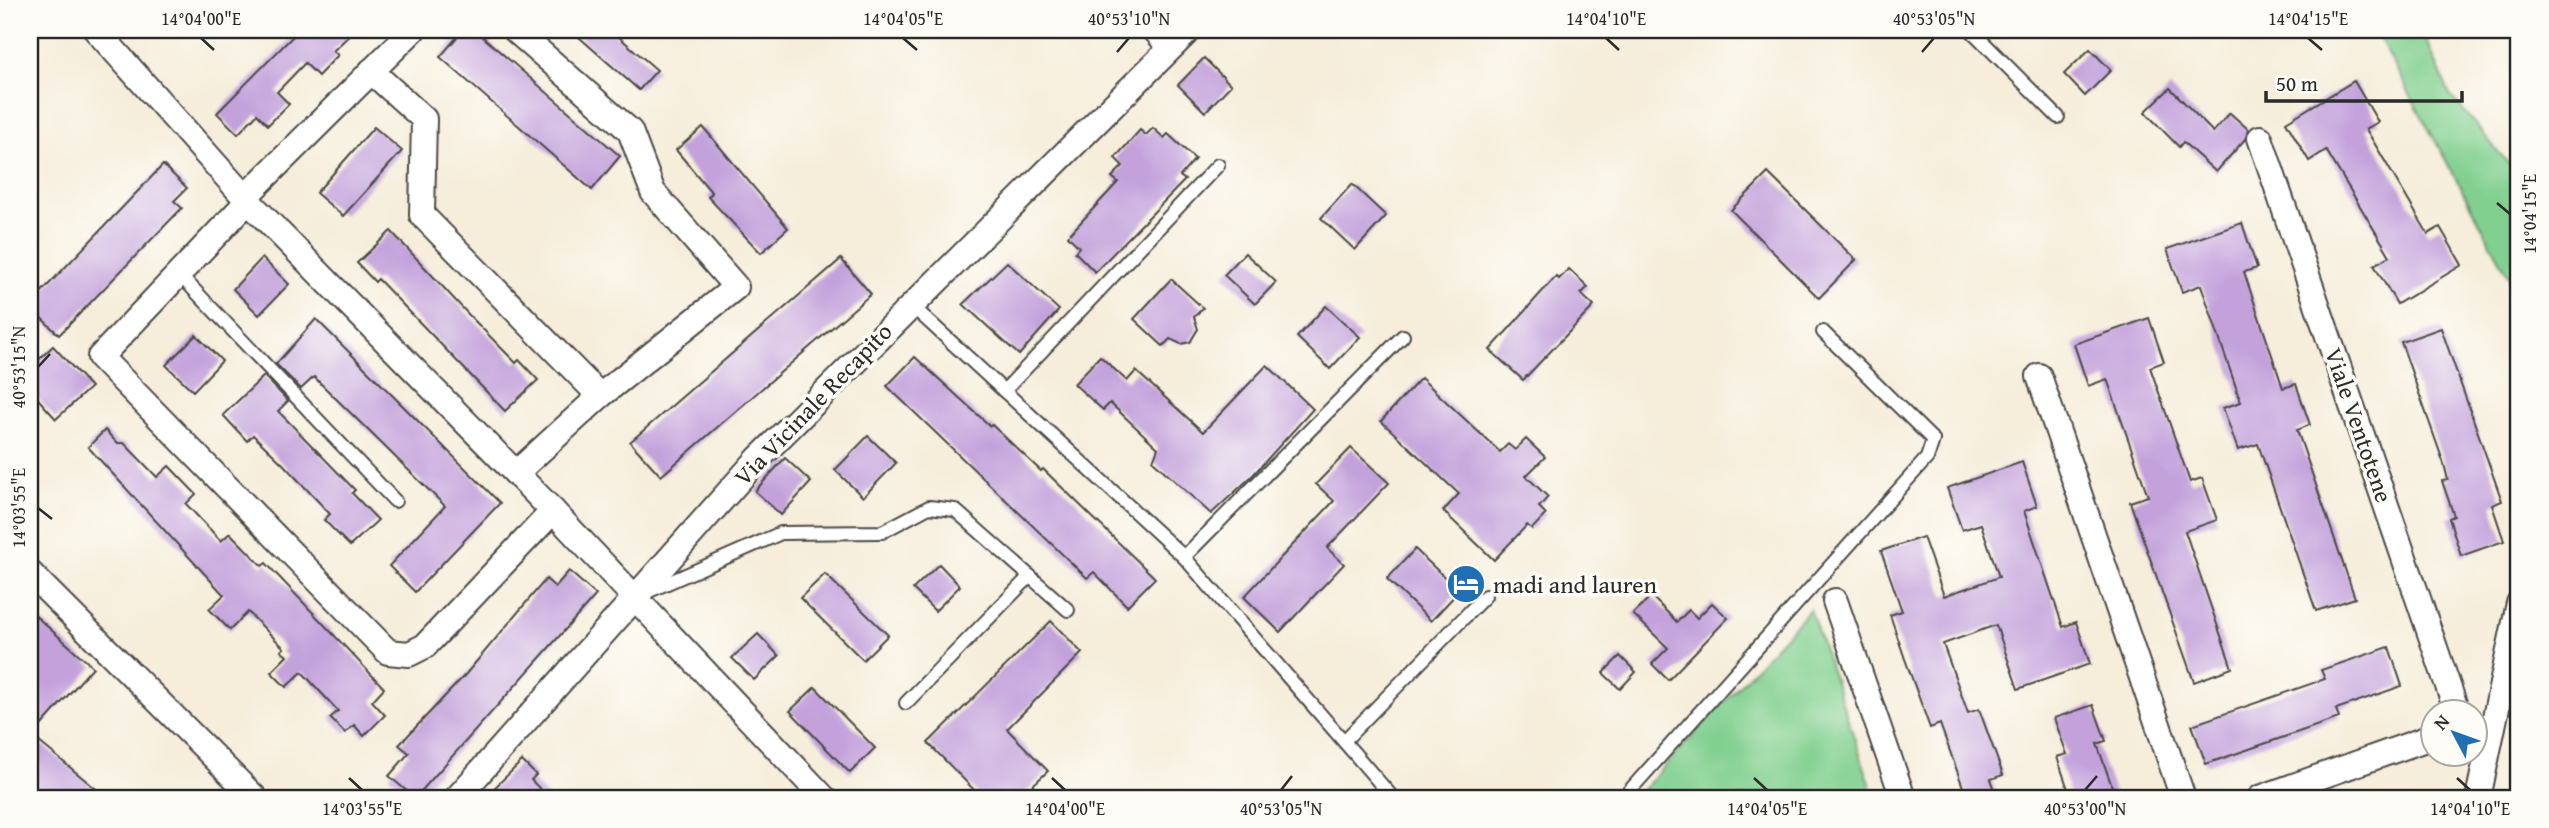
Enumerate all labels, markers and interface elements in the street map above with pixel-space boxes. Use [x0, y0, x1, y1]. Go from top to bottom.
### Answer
text: 14°04'00"E [161, 5, 241, 32]
text: 14°04'05"E [863, 5, 943, 32]
text: 40°53'10"N [1088, 5, 1171, 32]
text: 14°04'10"E [1566, 5, 1646, 32]
text: 40°53'05"N [1893, 5, 1976, 32]
text: 14°04'15"E [2268, 5, 2348, 32]
scale bar [2266, 60, 2462, 104]
text: 50 m [2276, 68, 2318, 99]
text: 14°04'15"E [2516, 174, 2543, 254]
street label: Via Vicinale Recapito [726, 315, 900, 493]
text: 40°53'15"N [5, 325, 32, 408]
street label: Viale Ventotene [2316, 343, 2402, 507]
text: 14°03'55"E [5, 468, 32, 548]
hotel icon: madi and lauren [1445, 563, 1487, 605]
place label: madi and lauren [1493, 567, 1658, 602]
north arrow [2420, 698, 2490, 768]
text: N [2426, 708, 2456, 736]
text: 14°03'55"E [322, 795, 402, 822]
text: 14°04'00"E [1025, 795, 1105, 822]
text: 40°53'05"N [1240, 795, 1323, 822]
text: 14°04'05"E [1727, 795, 1807, 822]
text: 40°53'00"N [2044, 795, 2127, 822]
text: 14°04'10"E [2430, 795, 2510, 822]

